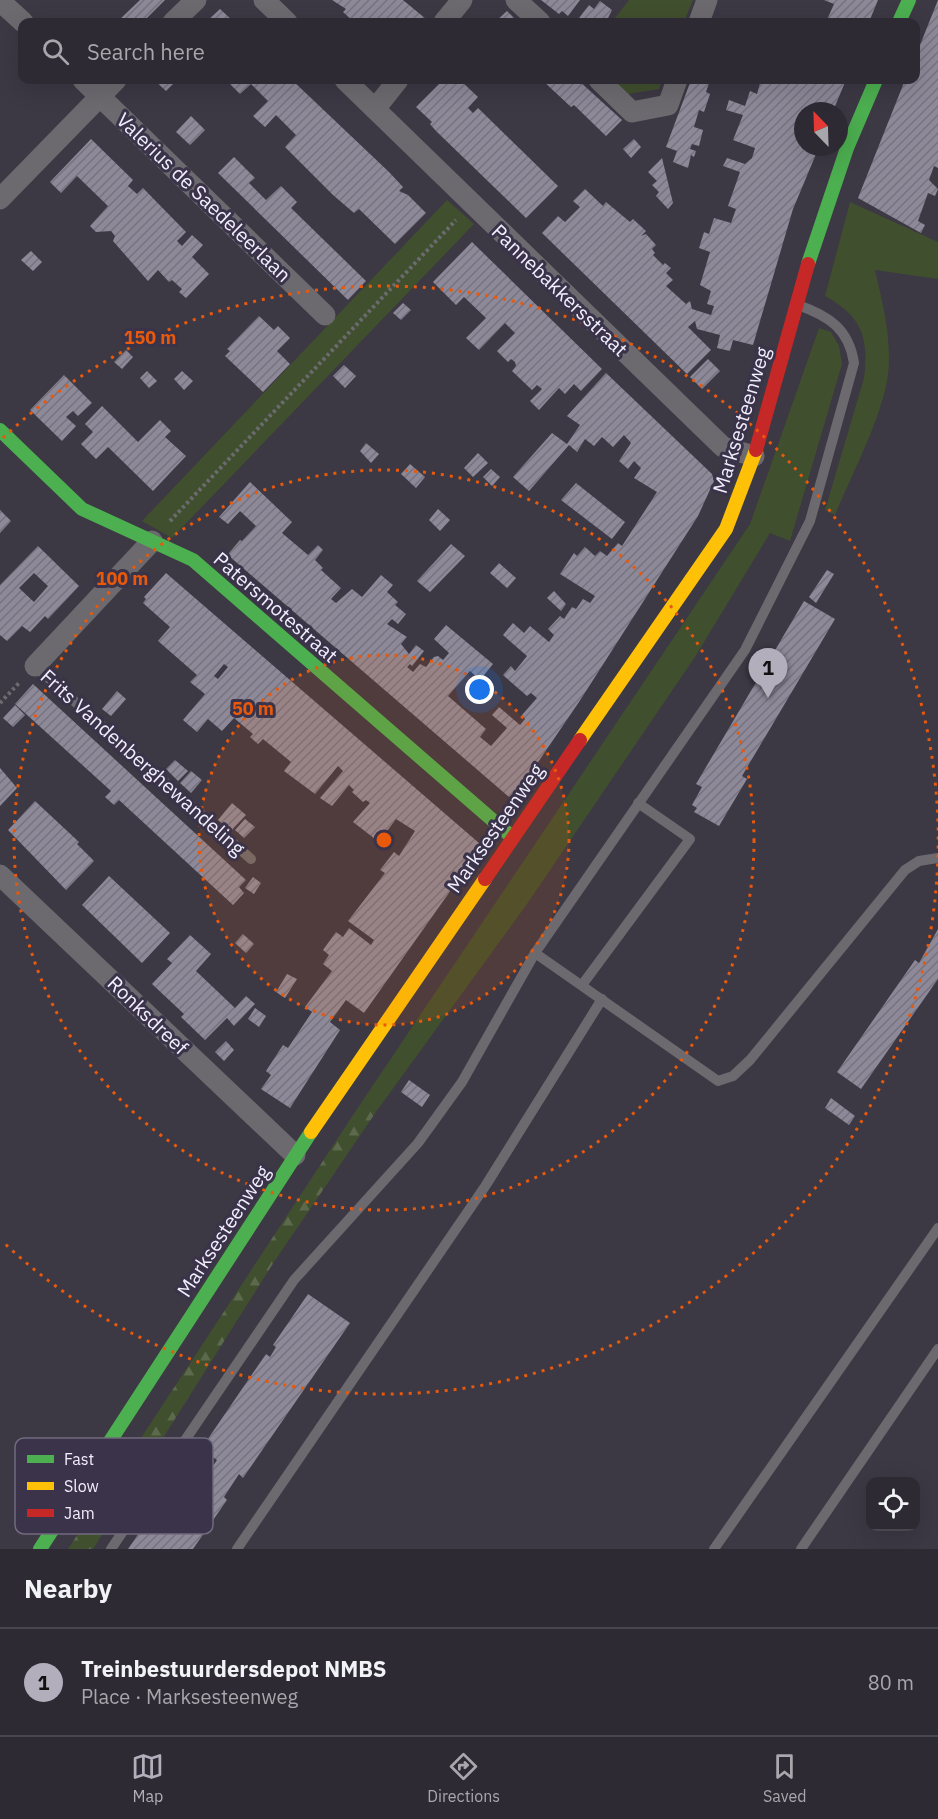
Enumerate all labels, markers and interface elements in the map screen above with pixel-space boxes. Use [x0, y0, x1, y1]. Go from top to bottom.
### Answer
search box [18, 18, 920, 84]
icon: search [39, 35, 72, 68]
text: Search here [87, 37, 205, 66]
north arrow [794, 102, 848, 156]
street label: Valerius de Saedeleerlaan [111, 106, 297, 288]
street label: Pannebakkersstraat [486, 218, 634, 362]
text: 150 m [124, 326, 176, 349]
street label: Marksesteenweg [706, 343, 776, 497]
street label: Patersmotestraat [208, 545, 344, 669]
text: 100 m [96, 567, 148, 590]
pin: 1 [748, 648, 788, 698]
street label: Frits Vandenberghewandeling [35, 663, 251, 862]
your location [465, 675, 494, 704]
text: 50 m [232, 697, 274, 720]
street label: Marksesteenweg [440, 758, 550, 898]
centre of rings [374, 830, 394, 850]
street label: Ronksdreef [102, 970, 195, 1061]
street label: Marksesteenweg [170, 1160, 276, 1302]
legend [15, 1438, 213, 1534]
text: Fast [64, 1449, 94, 1469]
text: Slow [64, 1476, 99, 1496]
map controls [866, 1477, 920, 1531]
button: locate [866, 1477, 920, 1531]
text: Jam [64, 1503, 95, 1523]
text: Nearby [24, 1571, 112, 1605]
text: Treinbestuurdersdepot NMBS [81, 1654, 387, 1683]
text: 1 [38, 1669, 50, 1696]
text: 80 m [868, 1669, 914, 1696]
text: Place · Marksesteenweg [81, 1683, 298, 1710]
tab: Map [131, 1750, 164, 1806]
tab: Directions [427, 1750, 500, 1806]
tab: Saved [763, 1750, 807, 1806]

